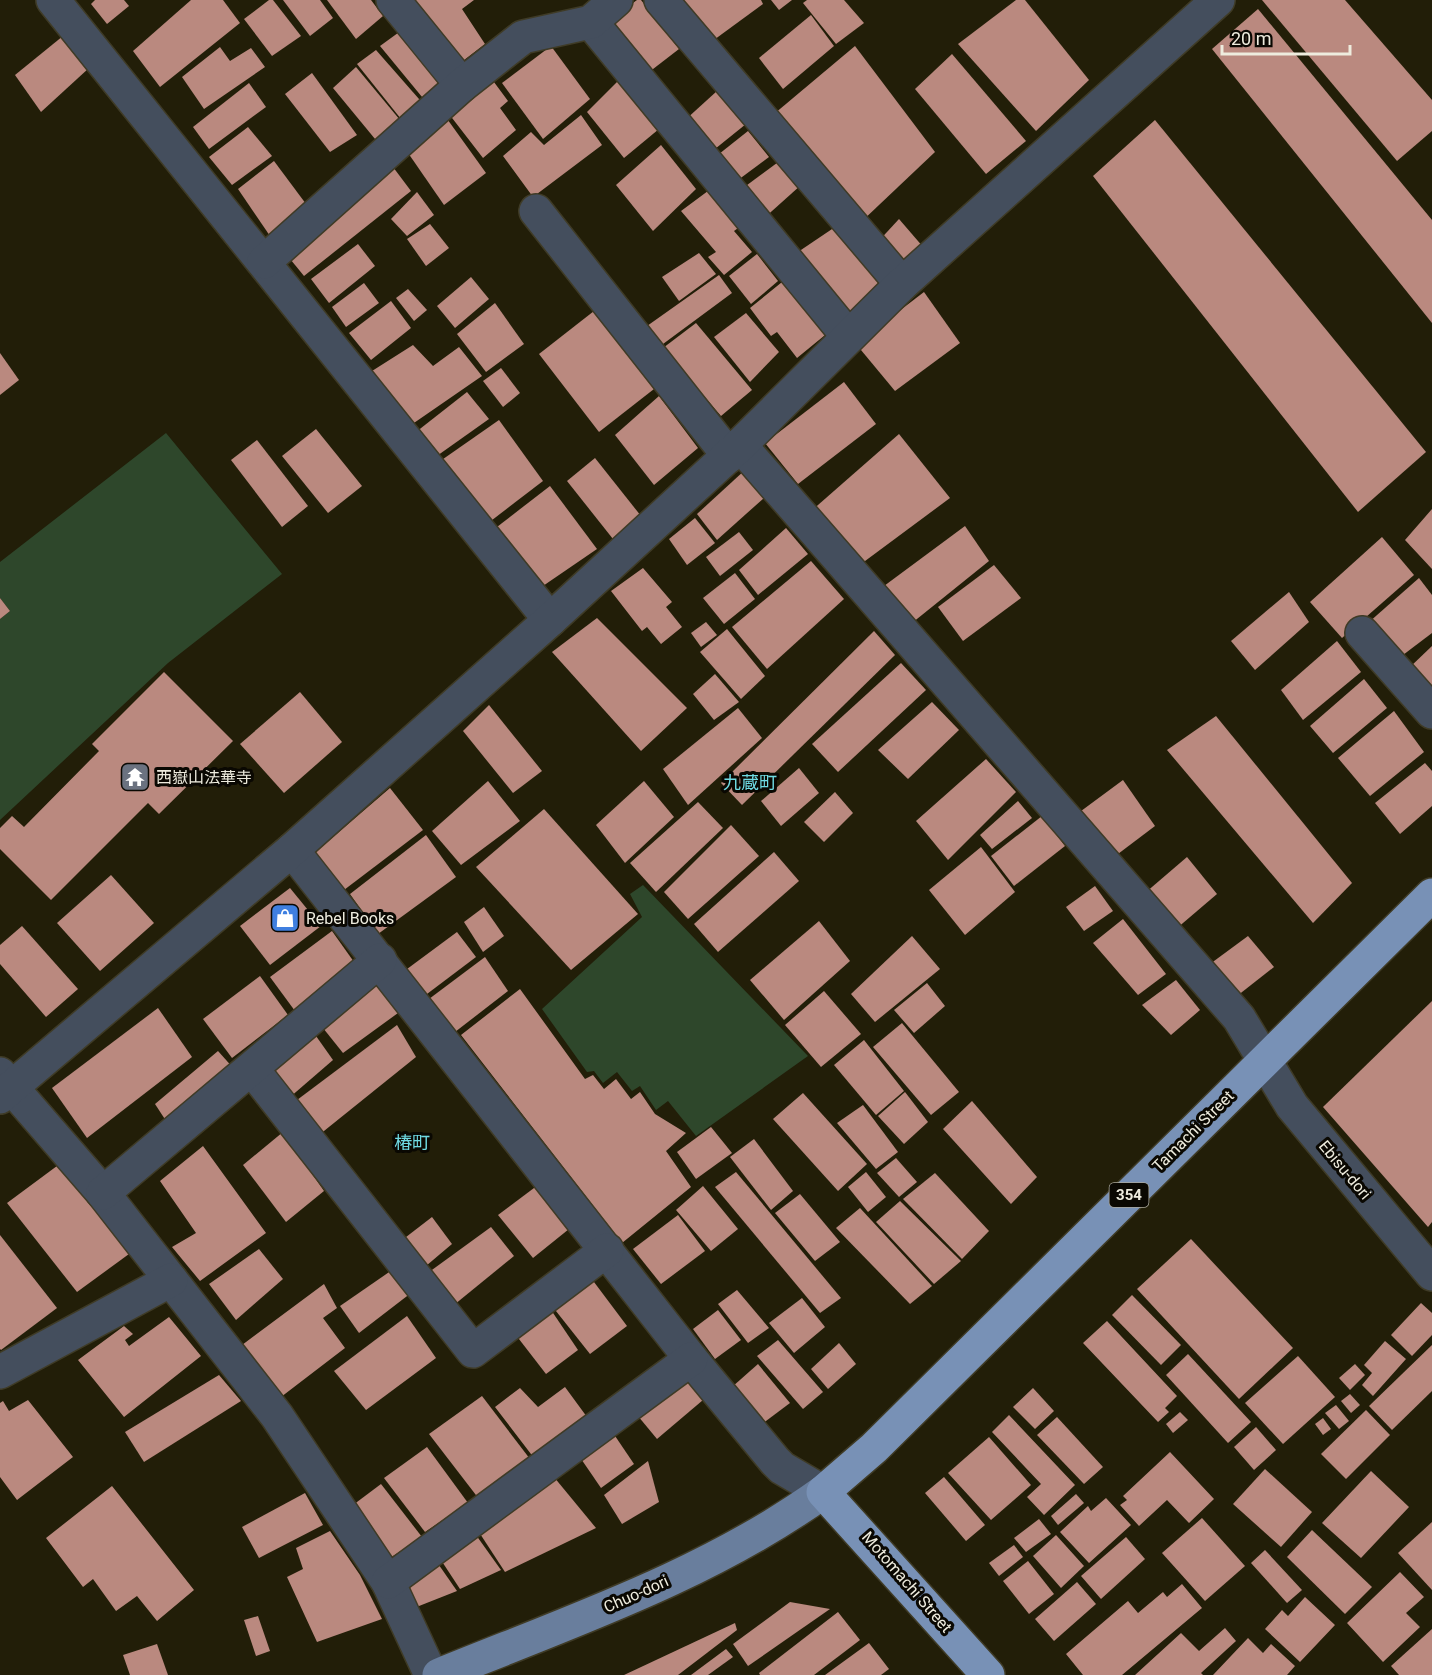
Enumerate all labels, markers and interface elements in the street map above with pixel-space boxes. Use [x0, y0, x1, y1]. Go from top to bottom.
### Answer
scale bar [1222, 18, 1350, 56]
text: 20 m [1231, 28, 1271, 49]
temple icon: 西嶽山法華寺 [119, 761, 151, 793]
place label: 西嶽山法華寺 [156, 768, 252, 787]
district label: 九蔵町 [723, 772, 777, 793]
shop icon: Rebel Books [269, 902, 301, 934]
place label: Rebel Books [306, 909, 394, 928]
street label: Tamachi Street [1148, 1086, 1238, 1176]
district label: 椿町 [394, 1132, 430, 1153]
street label: Ebisu-dori [1315, 1137, 1375, 1203]
road number: 354 [1110, 1183, 1148, 1207]
street label: Motomachi Street [858, 1528, 956, 1636]
street label: Chuo-dori [601, 1571, 671, 1617]

